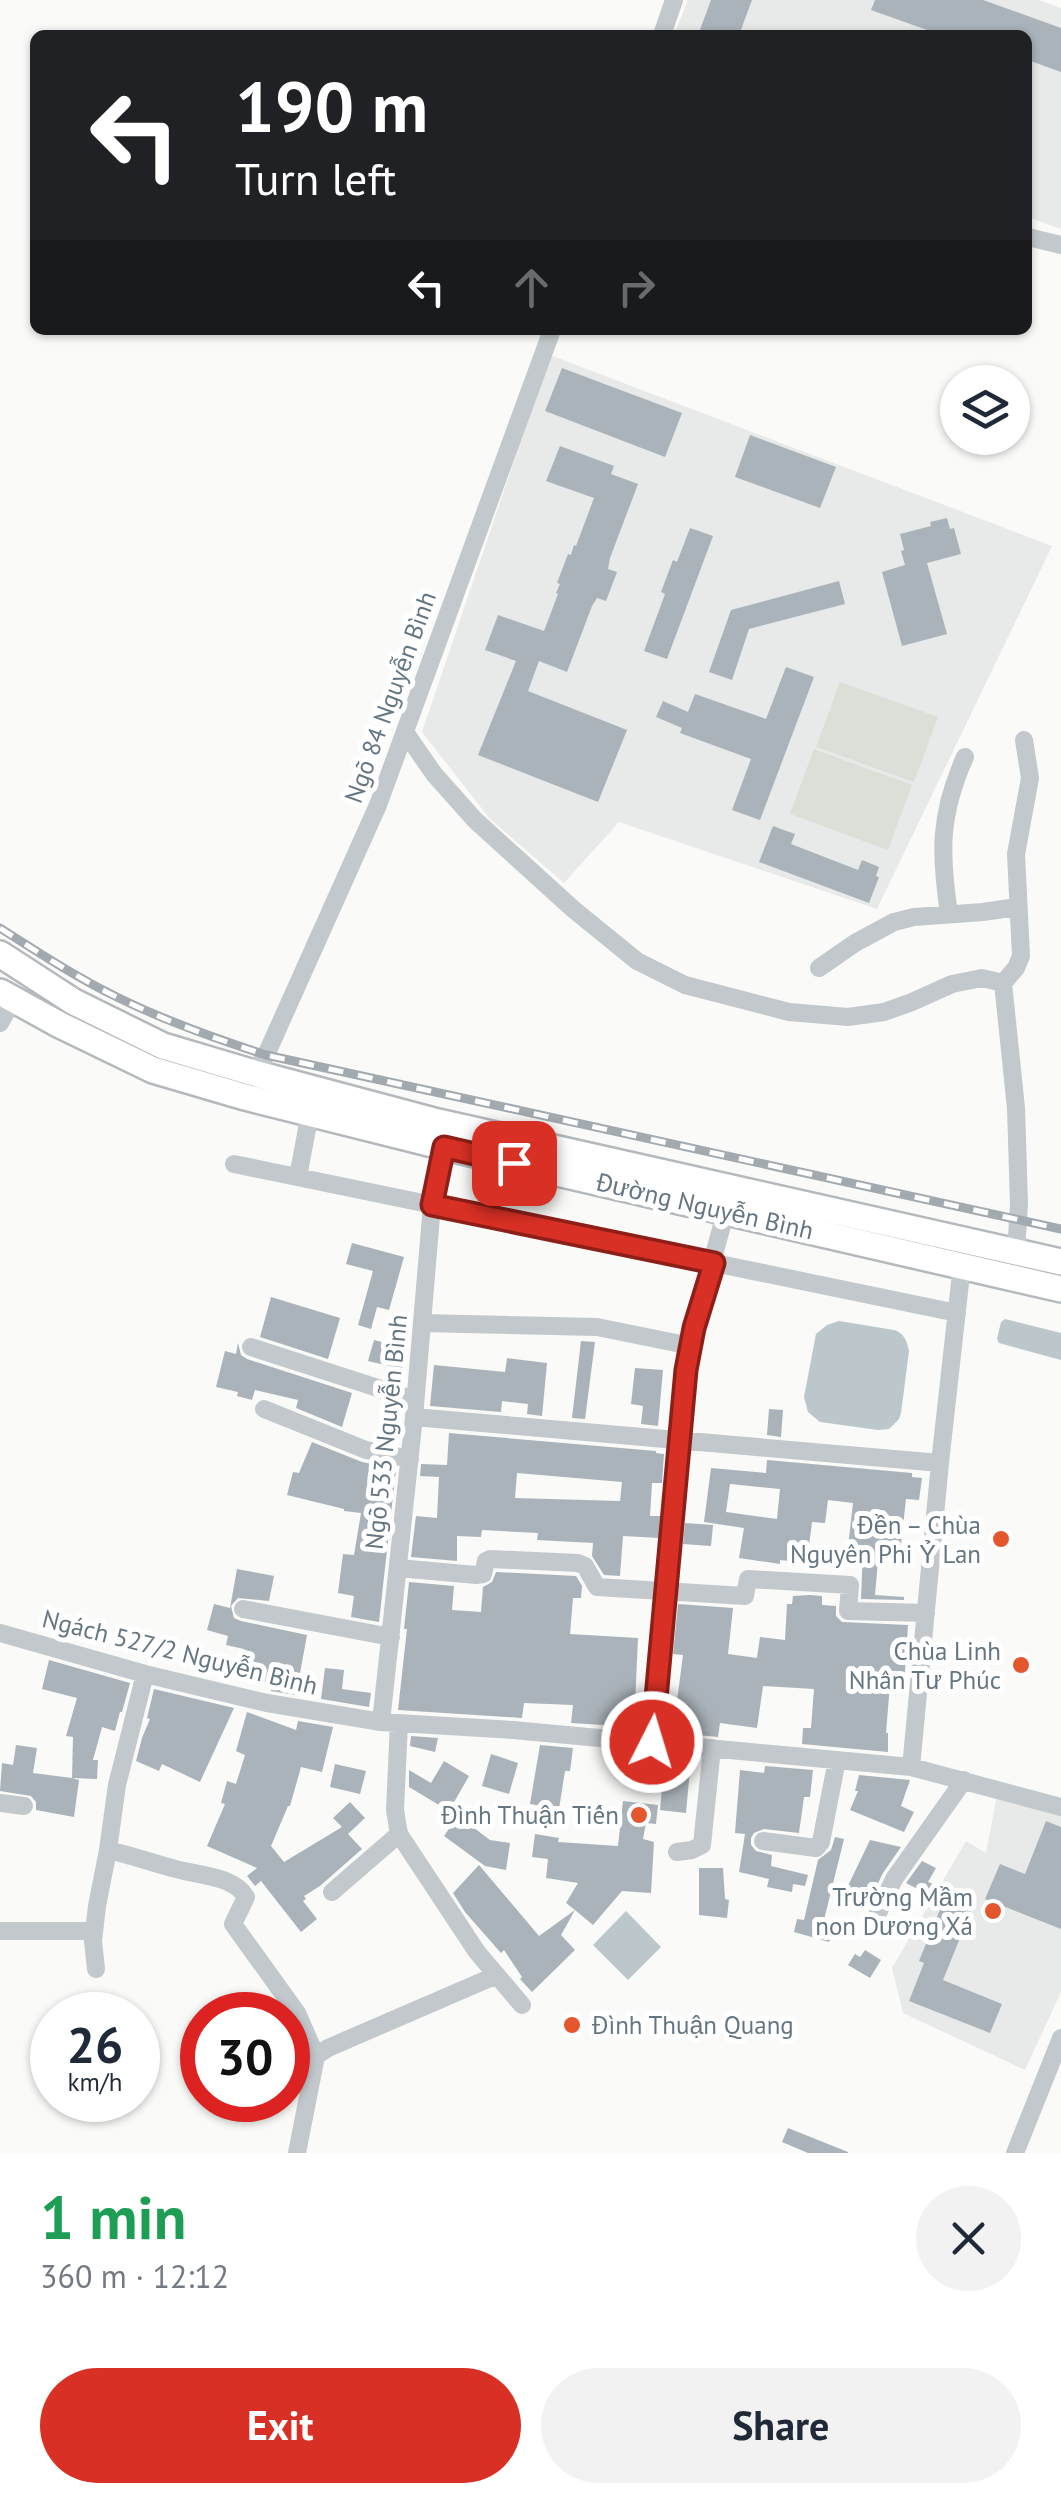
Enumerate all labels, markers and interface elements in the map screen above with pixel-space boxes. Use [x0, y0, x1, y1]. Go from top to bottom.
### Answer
text: 190 m [235, 61, 428, 151]
icon: left [70, 70, 200, 200]
text: Turn left [235, 149, 396, 207]
icon: left [399, 260, 454, 315]
icon: ahead [504, 260, 559, 315]
icon: right [609, 260, 664, 315]
map controls [940, 365, 1030, 455]
button: layers [940, 365, 1030, 455]
street label: Ngõ 84 Nguyễn Bình [337, 587, 443, 807]
pin [472, 1121, 557, 1206]
icon: arrive [487, 1136, 542, 1191]
street label: Đường Nguyễn Bình [592, 1165, 817, 1247]
street label: Ngõ 533 Nguyễn Bình [358, 1313, 414, 1551]
place label: Đền – Chùa Nguyên Phi Ỷ Lan [790, 1509, 981, 1570]
marker: Đền – Chùa Nguyên Phi Ỷ Lan [990, 1528, 1012, 1550]
street label: Ngách 527/2 Nguyễn Bình [39, 1602, 321, 1702]
place label: Chùa Linh Nhân Tư Phúc [849, 1635, 1001, 1696]
marker: Chùa Linh Nhân Tư Phúc [1010, 1654, 1032, 1676]
position arrow [600, 1690, 704, 1794]
place label: Đình Thuận Tiến [440, 1799, 619, 1831]
marker: Đình Thuận Tiến [628, 1804, 650, 1826]
place label: Trường Mầm non Dương Xá [815, 1881, 973, 1942]
marker: Trường Mầm non Dương Xá [982, 1900, 1004, 1922]
speed limit sign: 30 [180, 1992, 310, 2122]
place label: Đình Thuận Quang [591, 2009, 794, 2041]
text: 26 [67, 2012, 123, 2077]
marker: Đình Thuận Quang [561, 2014, 583, 2036]
text: km/h [68, 2066, 122, 2098]
text: 1 min [40, 2178, 186, 2256]
button: close [916, 2186, 1021, 2291]
text: 360 m · 12:12 [40, 2255, 229, 2297]
button: Exit [40, 2368, 521, 2483]
button: Share [541, 2368, 1021, 2483]

